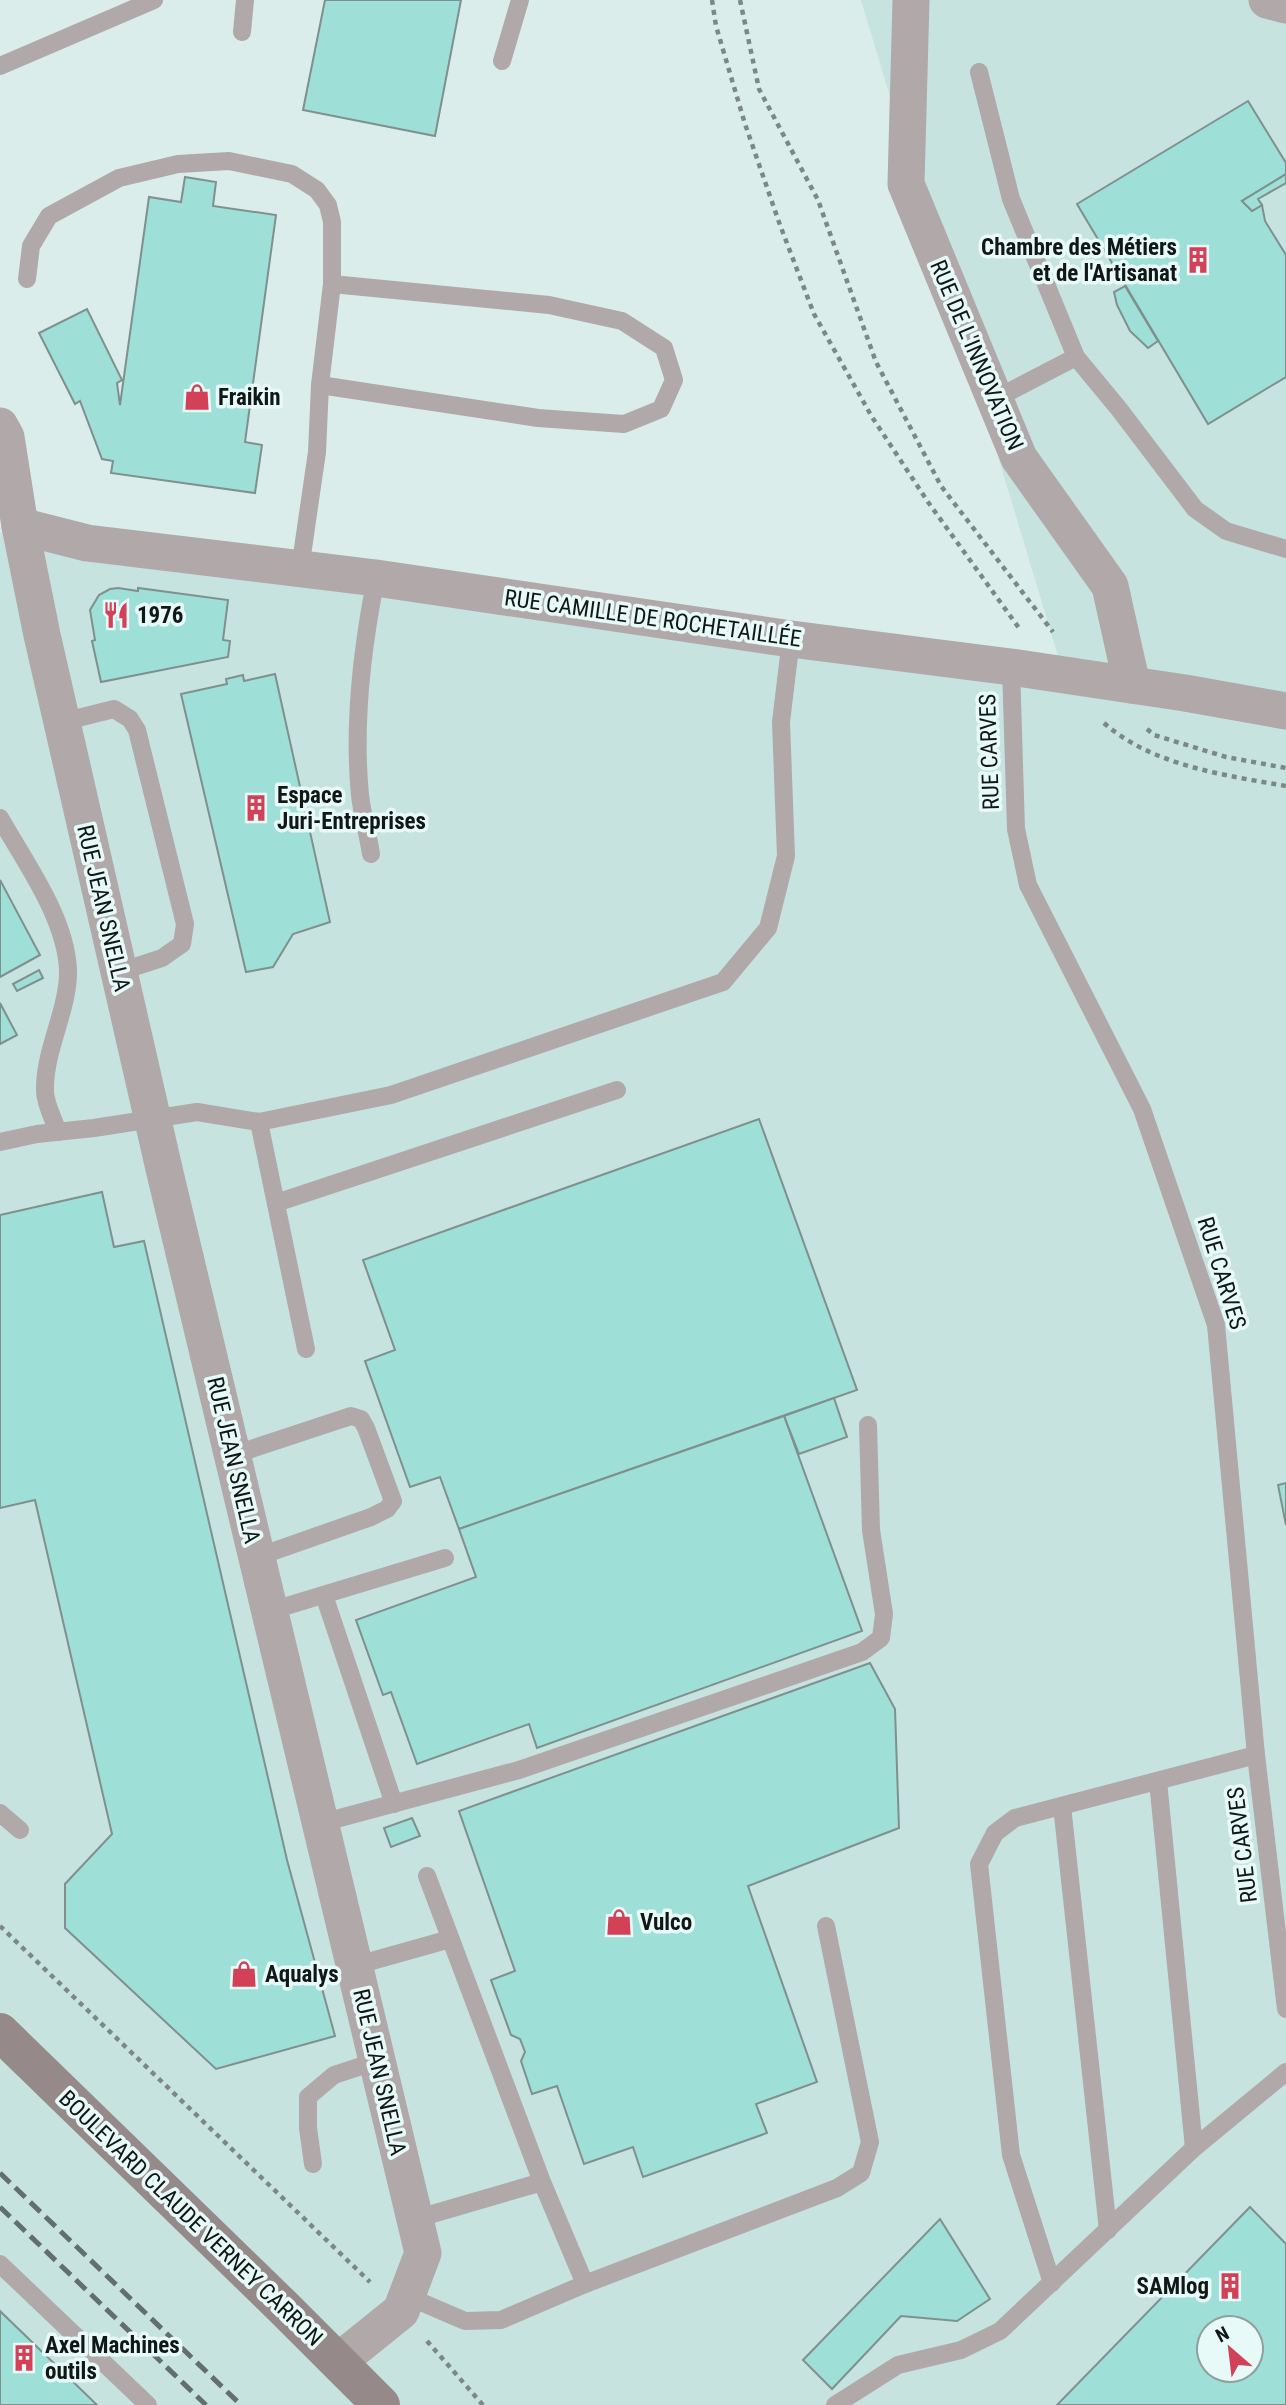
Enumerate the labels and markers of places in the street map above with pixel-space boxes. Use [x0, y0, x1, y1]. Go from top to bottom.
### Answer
place label: Chambre des Métiers et de l'Artisanat [981, 234, 1177, 287]
building icon: Chambre des Métiers et de l'Artisanat [1183, 245, 1213, 275]
shop icon: Fraikin [182, 382, 212, 412]
place label: Fraikin [218, 384, 281, 411]
restaurant icon: 1976 [101, 600, 131, 630]
place label: 1976 [137, 602, 184, 629]
place label: Espace Juri-Entreprises [277, 782, 426, 835]
building icon: Espace Juri-Entreprises [241, 793, 271, 823]
shop icon: Vulco [604, 1907, 634, 1937]
place label: Vulco [640, 1909, 692, 1936]
shop icon: Aqualys [229, 1959, 259, 1989]
place label: Aqualys [265, 1961, 339, 1988]
building icon: SAMlog [1215, 2271, 1245, 2301]
place label: SAMlog [1137, 2273, 1209, 2300]
place label: Axel Machines outils [45, 2332, 180, 2385]
building icon: Axel Machines outils [9, 2343, 39, 2373]

